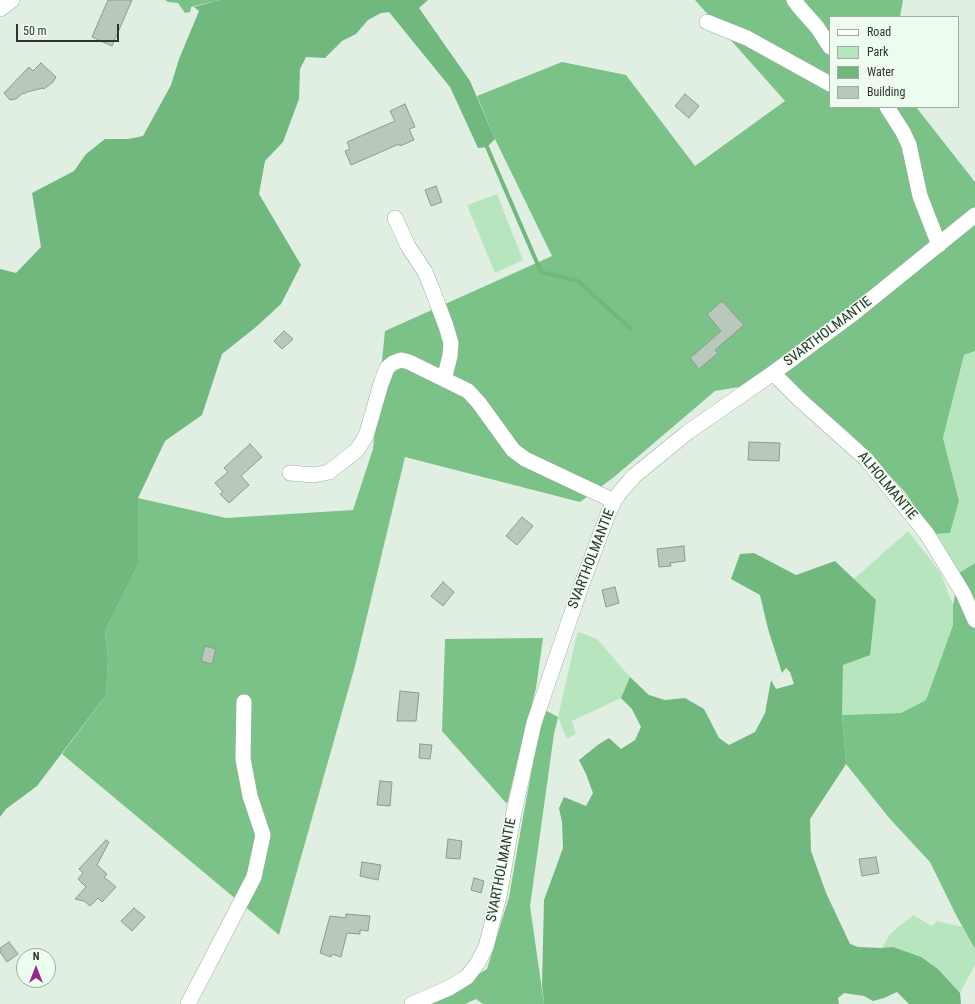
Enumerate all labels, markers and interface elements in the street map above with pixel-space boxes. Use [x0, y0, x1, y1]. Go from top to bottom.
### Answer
scale bar [18, 16, 121, 42]
legend [829, 16, 959, 108]
text: 50 m [23, 24, 47, 38]
text: Road [867, 25, 891, 39]
text: Park [867, 45, 888, 59]
text: Water [867, 65, 895, 79]
text: Building [867, 85, 905, 99]
street label: SVARTHOLMANTIE [781, 294, 875, 370]
street label: ALHOLMANTIE [854, 449, 920, 523]
street label: SVARTHOLMANTIE [565, 507, 619, 611]
street label: SVARTHOLMANTIE [484, 817, 520, 923]
north arrow [16, 948, 56, 988]
text: N [33, 950, 39, 963]

